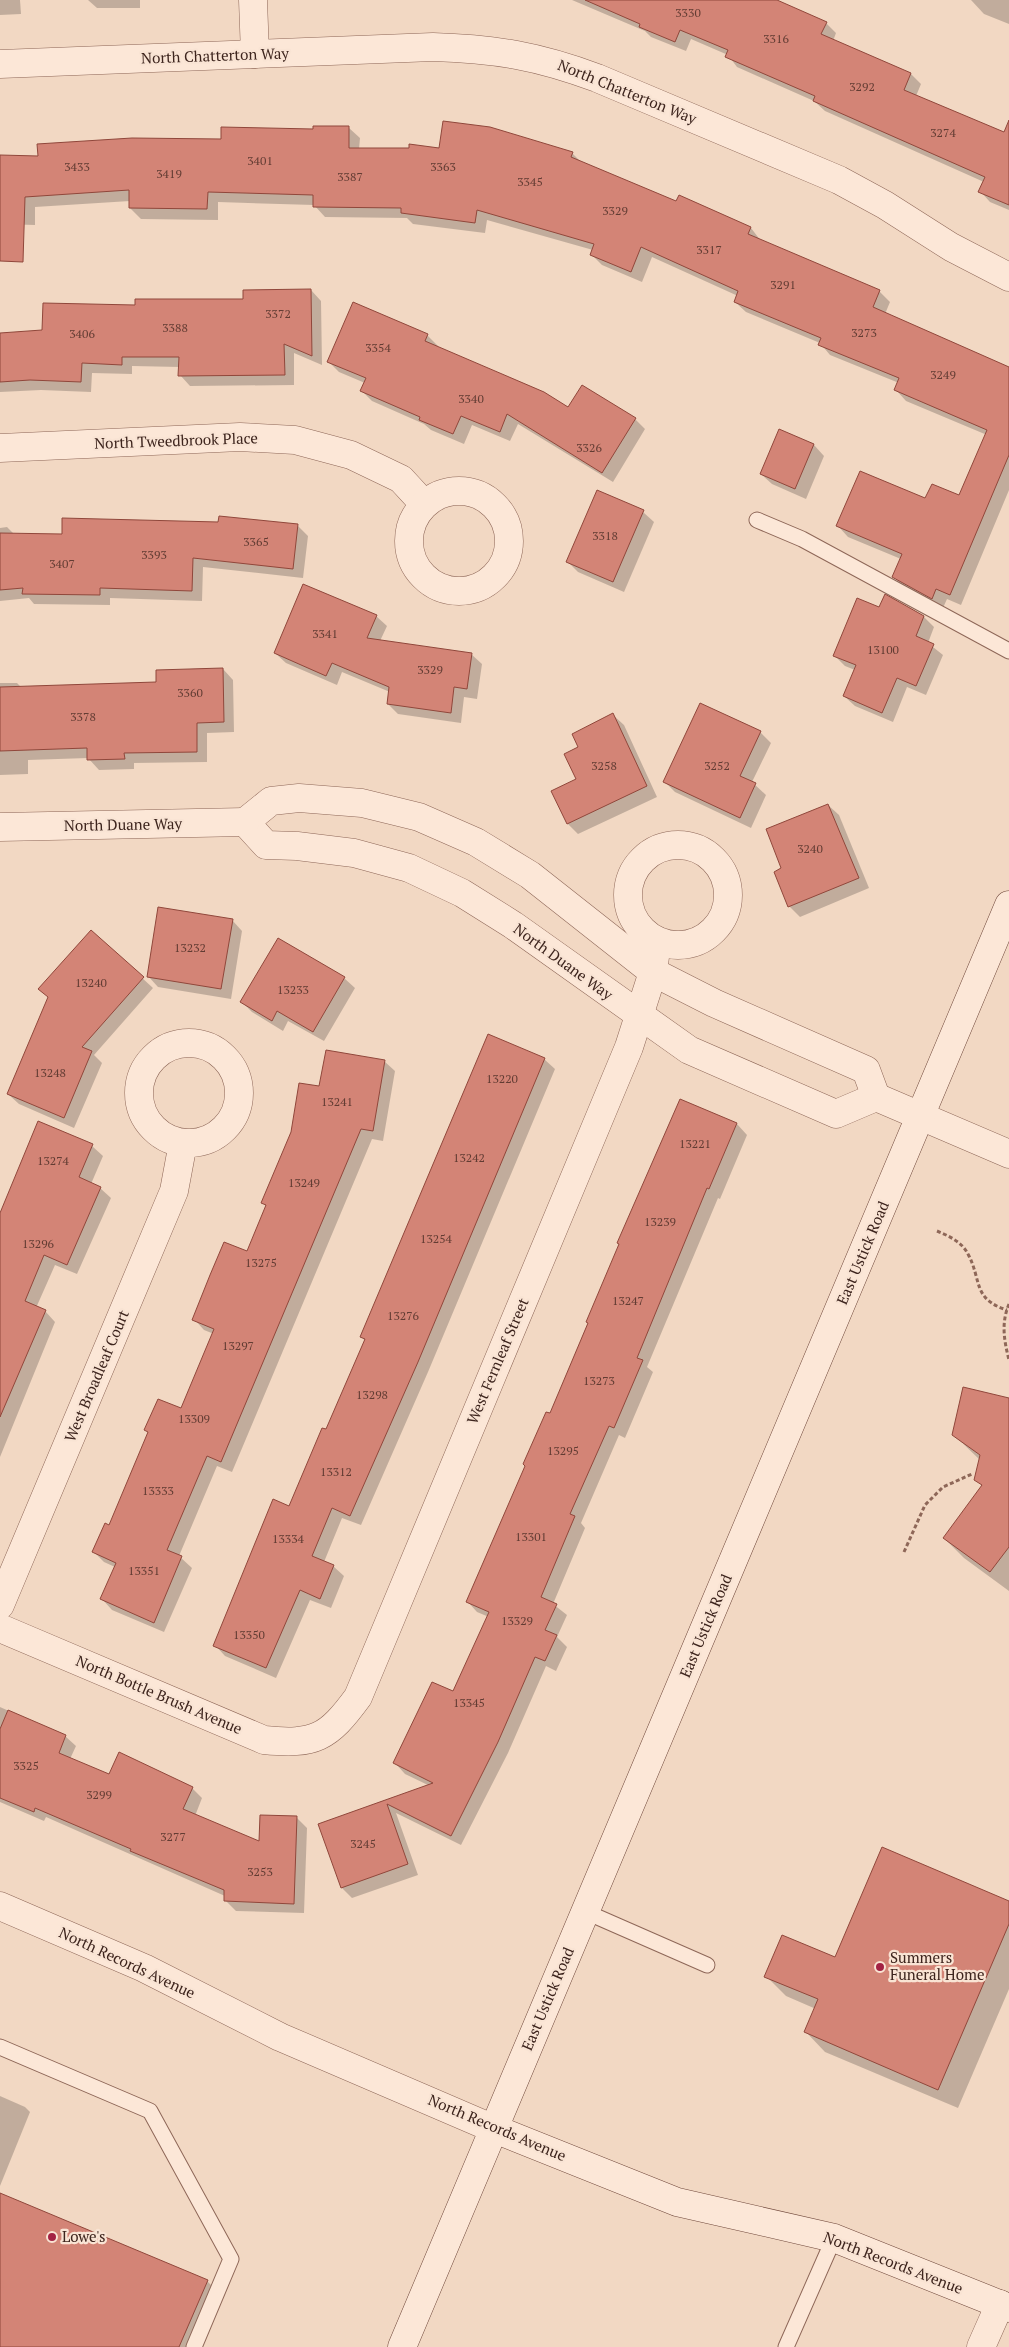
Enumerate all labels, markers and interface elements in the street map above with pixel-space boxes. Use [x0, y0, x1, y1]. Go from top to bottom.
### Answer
house number: 3330 [675, 5, 701, 20]
house number: 3316 [763, 31, 789, 46]
street label: North Chatterton Way [141, 42, 290, 68]
street label: North Chatterton Way [555, 54, 700, 128]
house number: 3292 [849, 79, 875, 94]
house number: 3274 [930, 125, 956, 140]
house number: 3401 [247, 153, 273, 168]
house number: 3433 [64, 159, 90, 174]
house number: 3363 [430, 159, 456, 174]
house number: 3419 [156, 166, 182, 181]
house number: 3387 [337, 169, 363, 184]
house number: 3345 [517, 174, 543, 189]
house number: 3329 [602, 203, 628, 218]
house number: 3317 [696, 242, 722, 257]
house number: 3291 [770, 277, 796, 292]
house number: 3372 [265, 306, 291, 321]
house number: 3388 [162, 320, 188, 335]
house number: 3273 [851, 325, 877, 340]
house number: 3406 [69, 326, 95, 341]
house number: 3354 [365, 340, 391, 355]
house number: 3249 [930, 367, 956, 382]
house number: 3340 [458, 391, 484, 406]
street label: North Tweedbrook Place [94, 427, 258, 453]
house number: 3326 [576, 440, 602, 455]
house number: 3318 [592, 528, 618, 543]
house number: 3365 [243, 534, 269, 549]
house number: 3393 [141, 547, 167, 562]
house number: 3407 [49, 556, 75, 571]
house number: 3341 [312, 626, 338, 641]
house number: 13100 [867, 642, 899, 657]
house number: 3329 [417, 662, 443, 677]
house number: 3360 [177, 685, 203, 700]
house number: 3378 [70, 709, 96, 724]
house number: 3258 [591, 758, 617, 773]
house number: 3252 [704, 758, 730, 773]
street label: North Duane Way [64, 813, 183, 835]
house number: 3240 [797, 841, 823, 856]
street label: North Duane Way [510, 918, 618, 1004]
house number: 13232 [174, 940, 206, 955]
house number: 13240 [75, 975, 107, 990]
house number: 13233 [277, 982, 309, 997]
house number: 13248 [34, 1065, 66, 1080]
house number: 13220 [486, 1071, 518, 1086]
house number: 13241 [321, 1094, 353, 1109]
house number: 13221 [679, 1136, 711, 1151]
house number: 13242 [453, 1150, 485, 1165]
house number: 13274 [37, 1153, 70, 1168]
house number: 13249 [288, 1175, 320, 1190]
street label: East Ustick Road [831, 1198, 893, 1307]
house number: 13239 [644, 1214, 676, 1229]
house number: 13254 [420, 1231, 453, 1246]
house number: 13296 [22, 1236, 55, 1251]
house number: 13275 [245, 1255, 277, 1270]
house number: 13247 [612, 1293, 644, 1308]
street label: West Fernleaf Street [461, 1294, 533, 1427]
street label: West Broadleaf Court [59, 1306, 133, 1445]
house number: 13276 [387, 1308, 420, 1323]
house number: 13297 [222, 1338, 254, 1353]
house number: 13273 [583, 1373, 615, 1388]
house number: 13298 [356, 1387, 388, 1402]
house number: 13309 [178, 1411, 210, 1426]
house number: 13295 [547, 1443, 579, 1458]
house number: 13312 [320, 1464, 352, 1479]
house number: 13333 [142, 1483, 174, 1498]
house number: 13301 [515, 1529, 547, 1544]
house number: 13334 [272, 1531, 305, 1546]
house number: 13351 [128, 1563, 160, 1578]
street label: East Ustick Road [674, 1571, 736, 1680]
house number: 13329 [501, 1613, 533, 1628]
house number: 13350 [233, 1627, 265, 1642]
street label: North Bottle Brush Avenue [73, 1650, 245, 1738]
house number: 13345 [453, 1695, 485, 1710]
house number: 3325 [13, 1758, 39, 1773]
house number: 3299 [86, 1787, 112, 1802]
house number: 3277 [160, 1829, 186, 1844]
house number: 3245 [350, 1836, 376, 1851]
house number: 3253 [247, 1864, 273, 1879]
street label: North Records Avenue [56, 1922, 199, 2002]
street label: East Ustick Road [516, 1944, 578, 2053]
place label: Summers Funeral Home [890, 1947, 984, 1984]
marker: Summers Funeral Home [874, 1961, 886, 1973]
street label: North Records Avenue [425, 2089, 569, 2165]
place label: Lowe's [62, 2226, 105, 2246]
street label: North Records Avenue [821, 2226, 966, 2298]
marker: Lowe's [46, 2231, 58, 2243]

